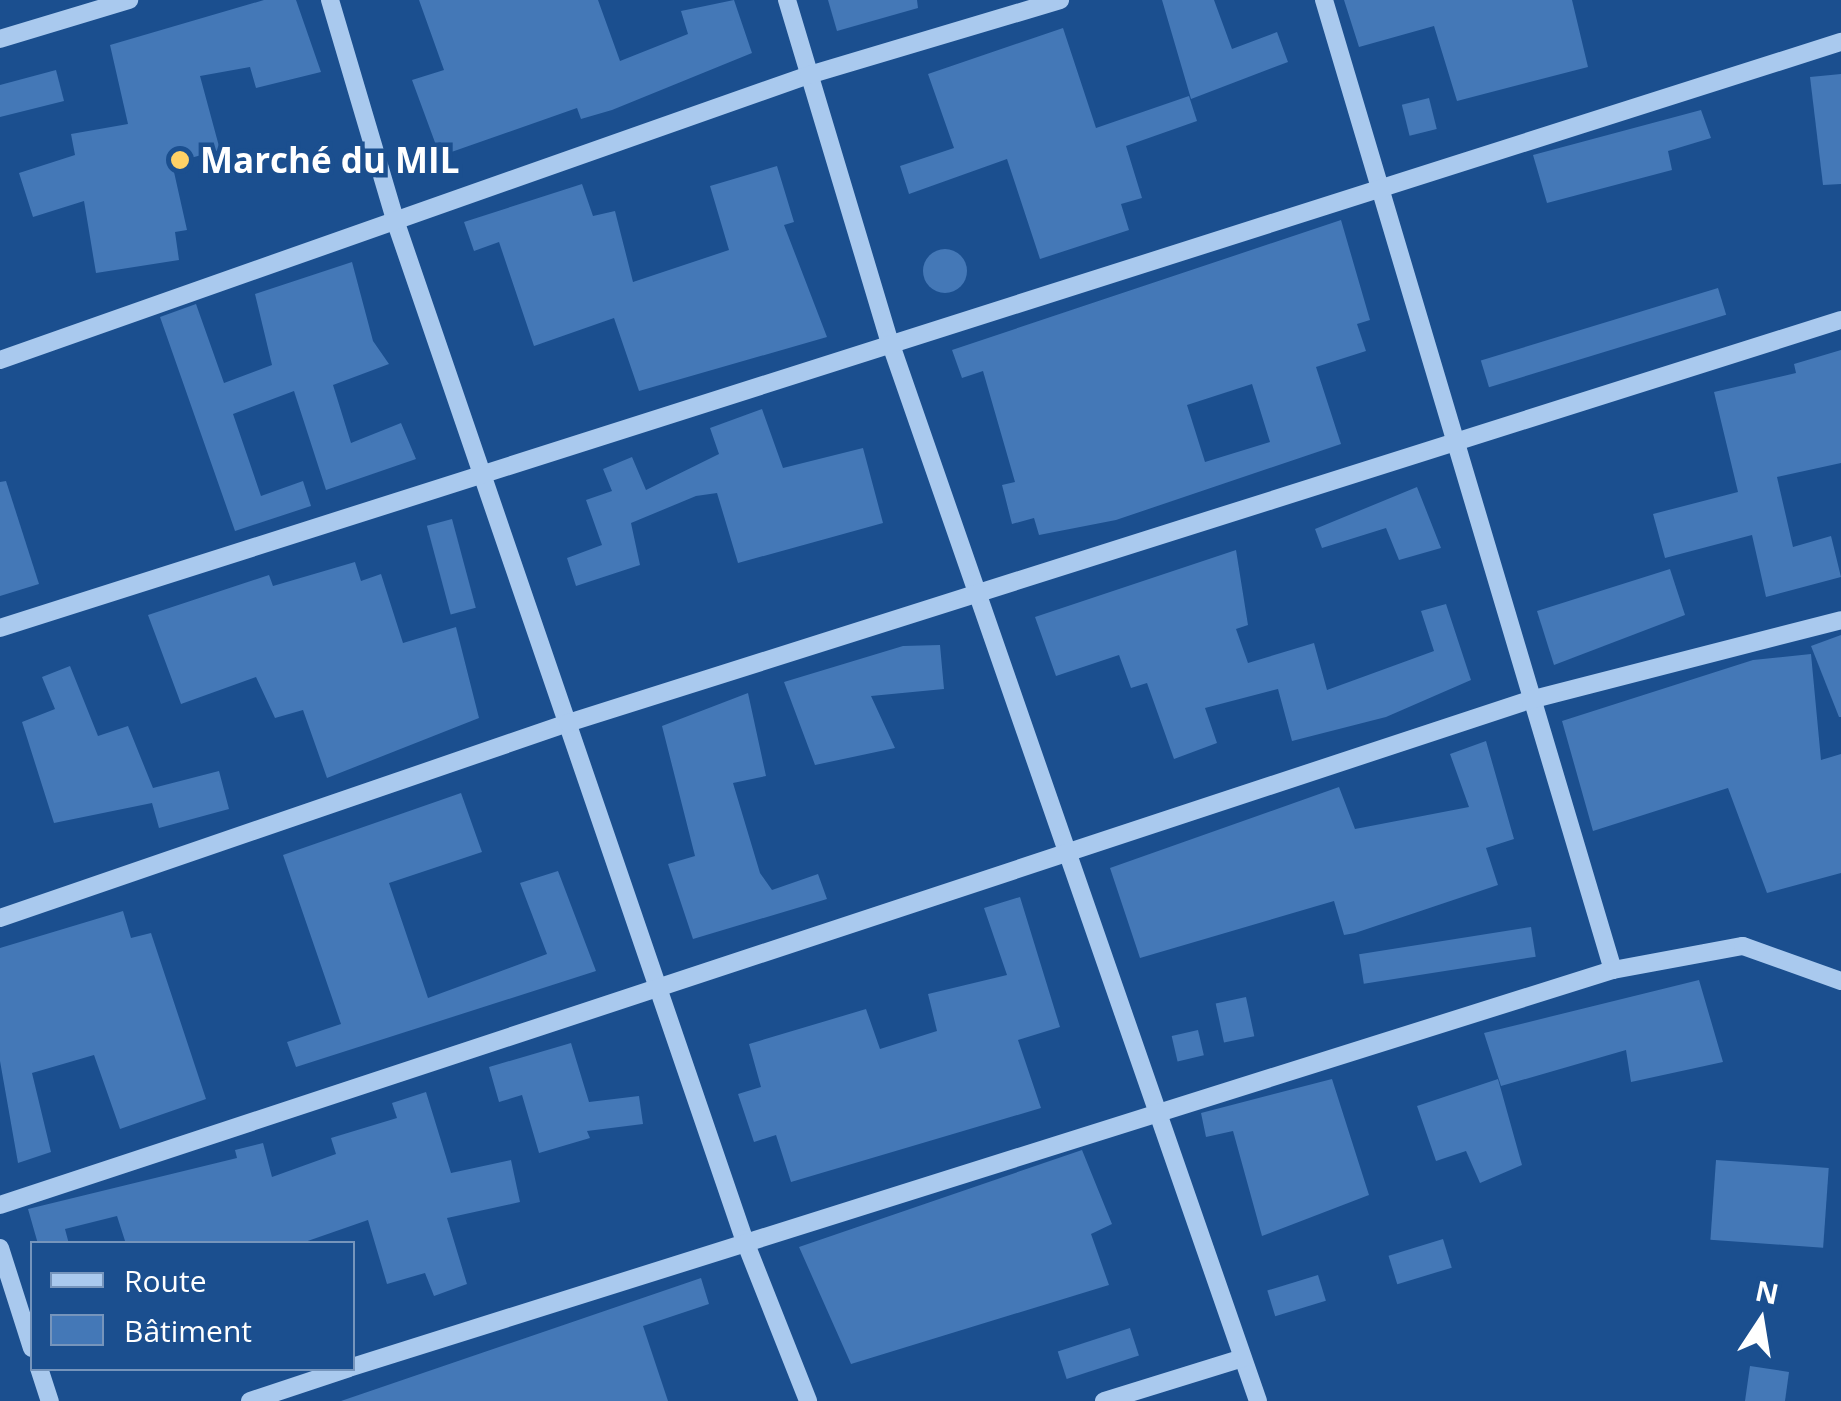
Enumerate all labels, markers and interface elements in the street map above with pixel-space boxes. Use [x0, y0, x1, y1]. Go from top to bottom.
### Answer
place label: Marché du MIL [200, 139, 459, 181]
marker: Marché du MIL [169, 149, 191, 171]
legend [30, 1241, 355, 1371]
text: Route [124, 1260, 207, 1301]
north arrow [1711, 1271, 1811, 1371]
text: N [1752, 1271, 1782, 1313]
text: Bâtiment [124, 1310, 252, 1351]

